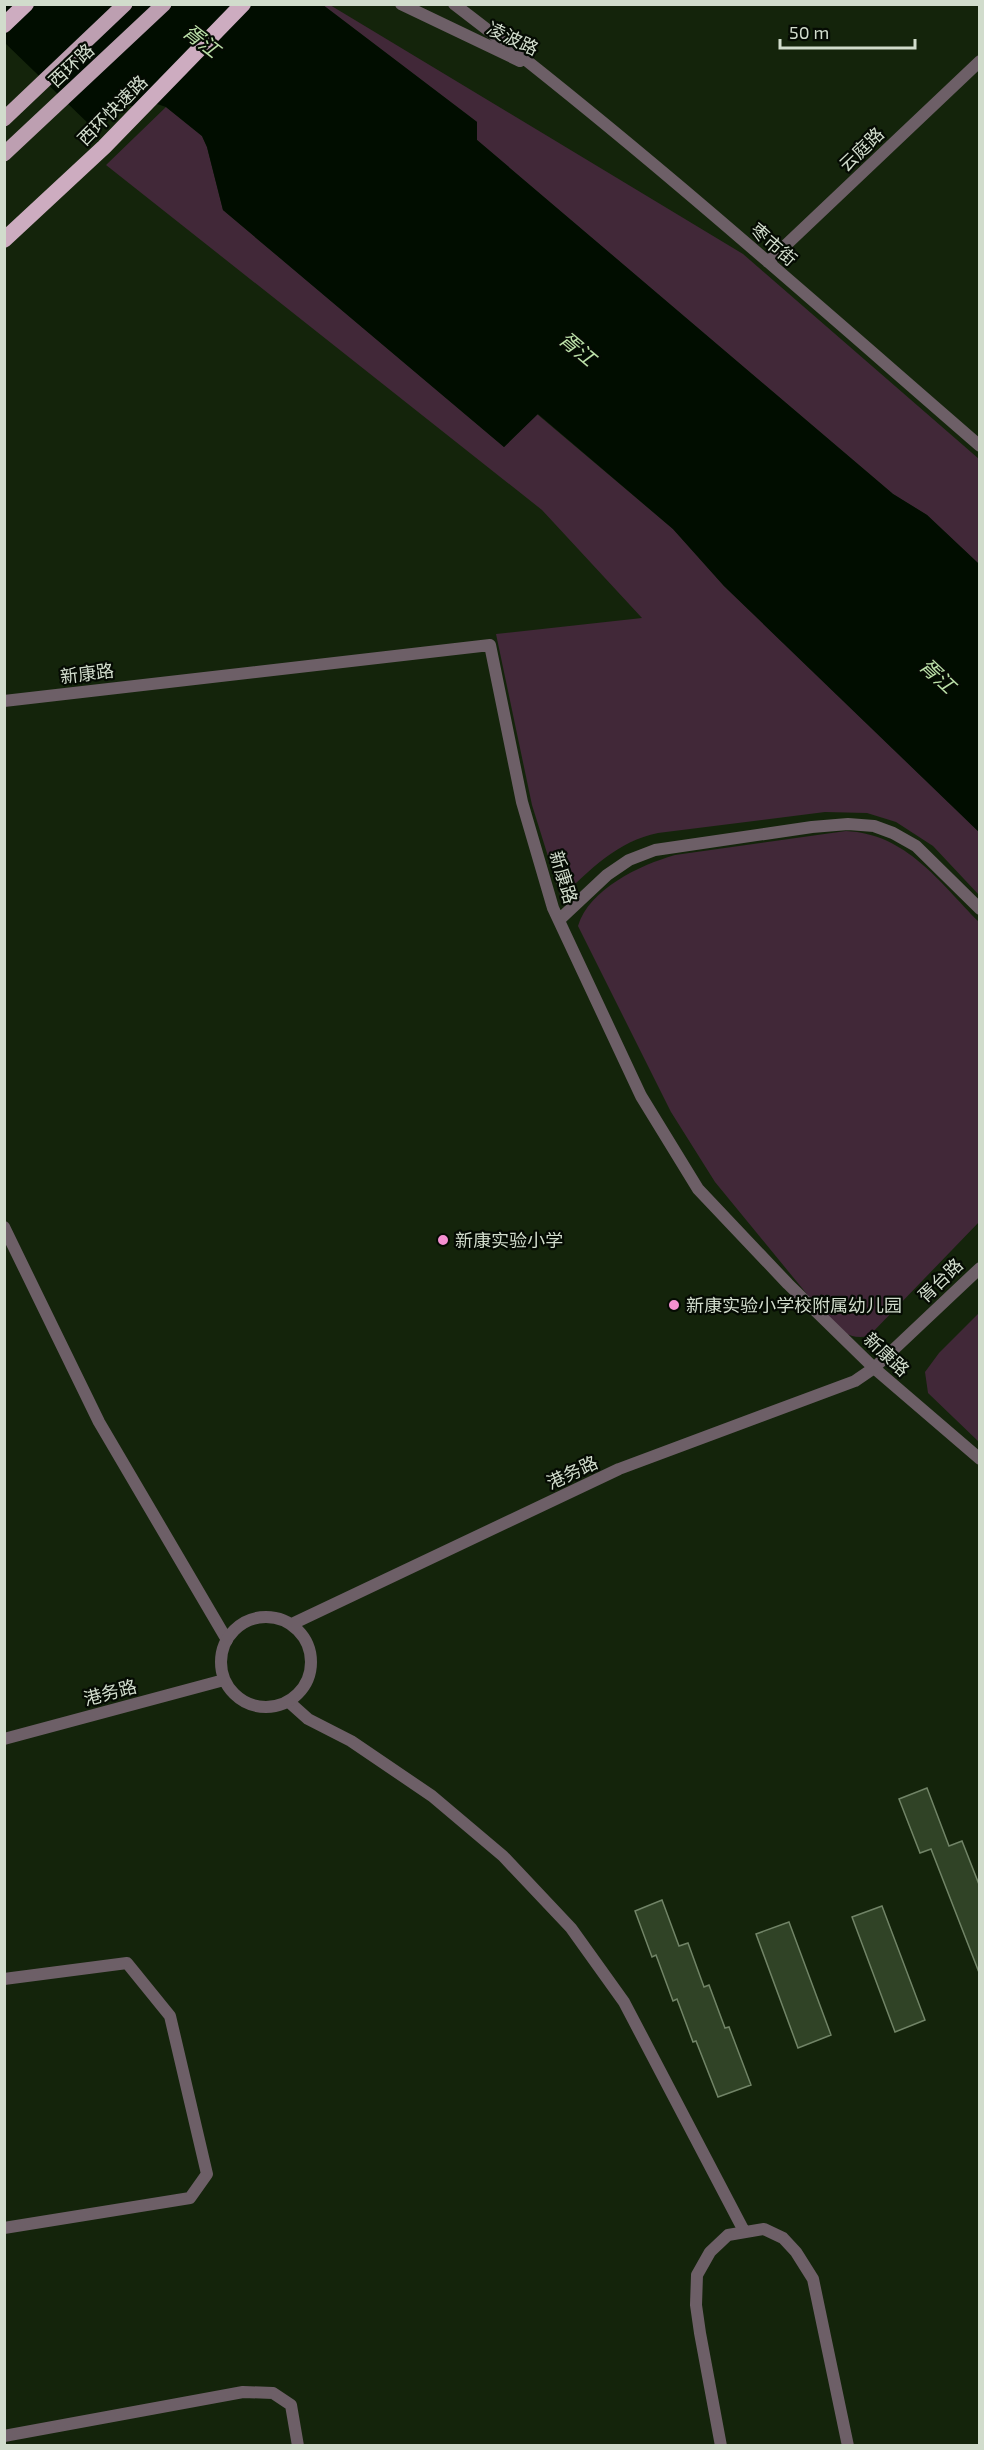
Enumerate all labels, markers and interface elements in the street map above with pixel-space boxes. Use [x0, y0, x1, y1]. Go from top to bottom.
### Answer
scale bar [780, 12, 915, 50]
street label: 凌波路 [484, 17, 542, 59]
water label: 胥江 [179, 18, 227, 63]
text: 50 m [789, 21, 829, 43]
street label: 西环路 [44, 39, 98, 91]
street label: 西环快速路 [72, 70, 152, 150]
street label: 云庭路 [834, 122, 888, 176]
street label: 枣市街 [746, 218, 802, 270]
water label: 胥江 [555, 326, 603, 371]
water label: 胥江 [915, 653, 962, 699]
street label: 新康路 [59, 659, 115, 687]
street label: 新康路 [546, 848, 582, 906]
place label: 新康实验小学 [455, 1229, 563, 1251]
marker: 新康实验小学 [436, 1233, 450, 1247]
street label: 胥台路 [913, 1253, 967, 1307]
place label: 新康实验小学校附属幼儿园 [686, 1294, 902, 1316]
marker: 新康实验小学校附属幼儿园 [667, 1298, 681, 1312]
street label: 新康路 [860, 1328, 914, 1380]
street label: 港务路 [543, 1451, 601, 1493]
street label: 港务路 [81, 1674, 139, 1710]

